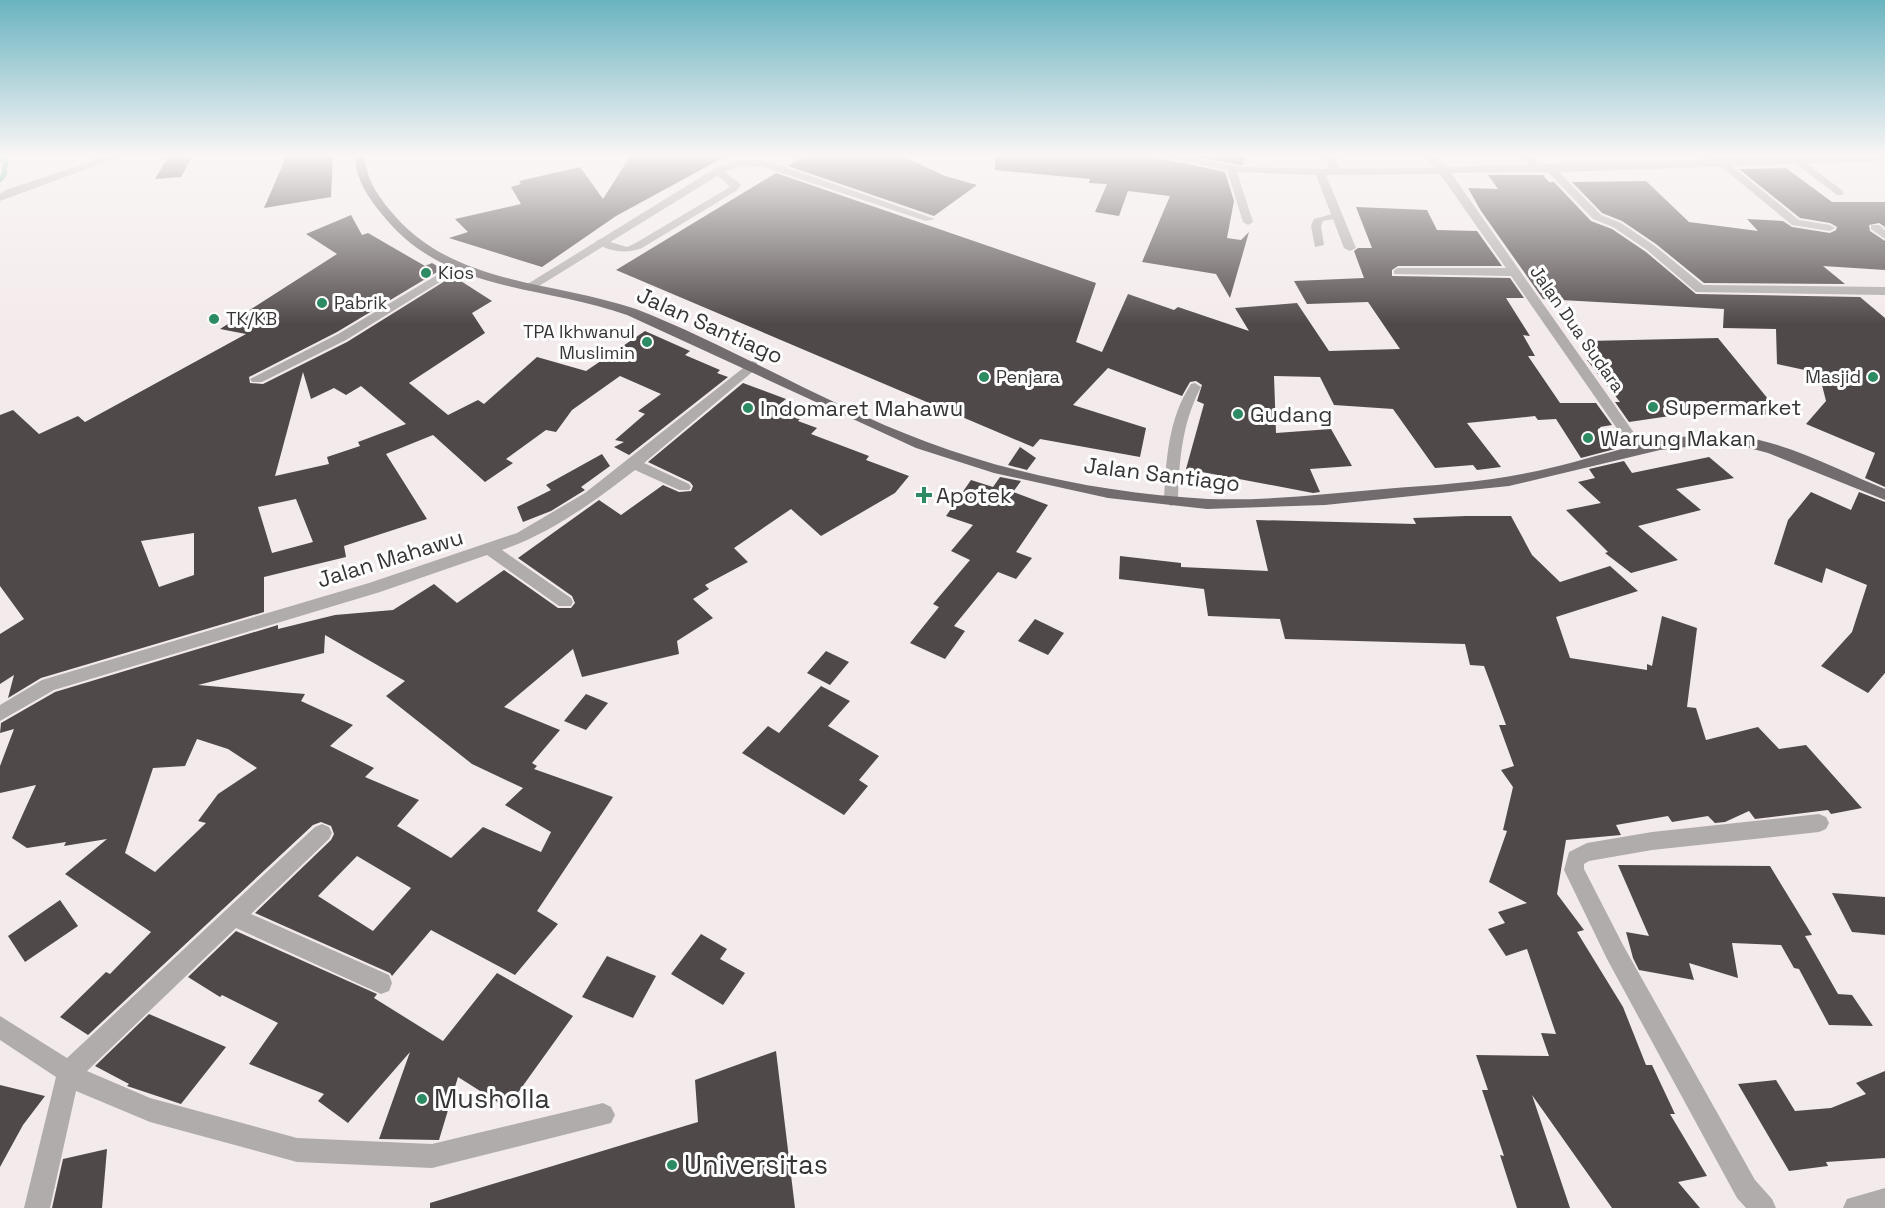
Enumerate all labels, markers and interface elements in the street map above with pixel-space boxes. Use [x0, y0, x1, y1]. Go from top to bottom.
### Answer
place label: Kios [438, 261, 474, 284]
street label: Jalan Dua Sudara [1525, 261, 1630, 397]
marker: Kios [419, 266, 433, 280]
street label: Jalan Santiago [632, 280, 788, 370]
place label: Pabrik [334, 291, 388, 314]
marker: Pabrik [315, 296, 329, 310]
place label: TK/KB [226, 307, 277, 330]
marker: TK/KB [207, 312, 221, 326]
place label: TPA Ikhwanul Muslimin [523, 320, 635, 364]
marker: TPA Ikhwanul Muslimin [640, 335, 654, 349]
place label: Penjara [996, 365, 1060, 388]
place label: Masjid [1805, 365, 1861, 388]
marker: Penjara [977, 370, 991, 384]
marker: Masjid [1866, 370, 1880, 384]
place label: Supermarket [1665, 393, 1801, 421]
place label: Indomaret Mahawu [760, 394, 963, 422]
place label: Gudang [1250, 400, 1332, 428]
marker: Supermarket [1646, 400, 1660, 414]
marker: Indomaret Mahawu [741, 401, 755, 415]
marker: Gudang [1231, 407, 1245, 421]
place label: Warung Makan [1600, 424, 1756, 452]
marker: Warung Makan [1581, 431, 1595, 445]
street label: Jalan Santiago [1082, 451, 1242, 497]
place label: Apotek [936, 481, 1012, 509]
marker: Apotek [917, 488, 931, 502]
street label: Jalan Mahawu [314, 523, 466, 593]
place label: Musholla [434, 1081, 550, 1116]
marker: Musholla [415, 1092, 429, 1106]
place label: Universitas [684, 1147, 828, 1182]
marker: Universitas [665, 1158, 679, 1172]

